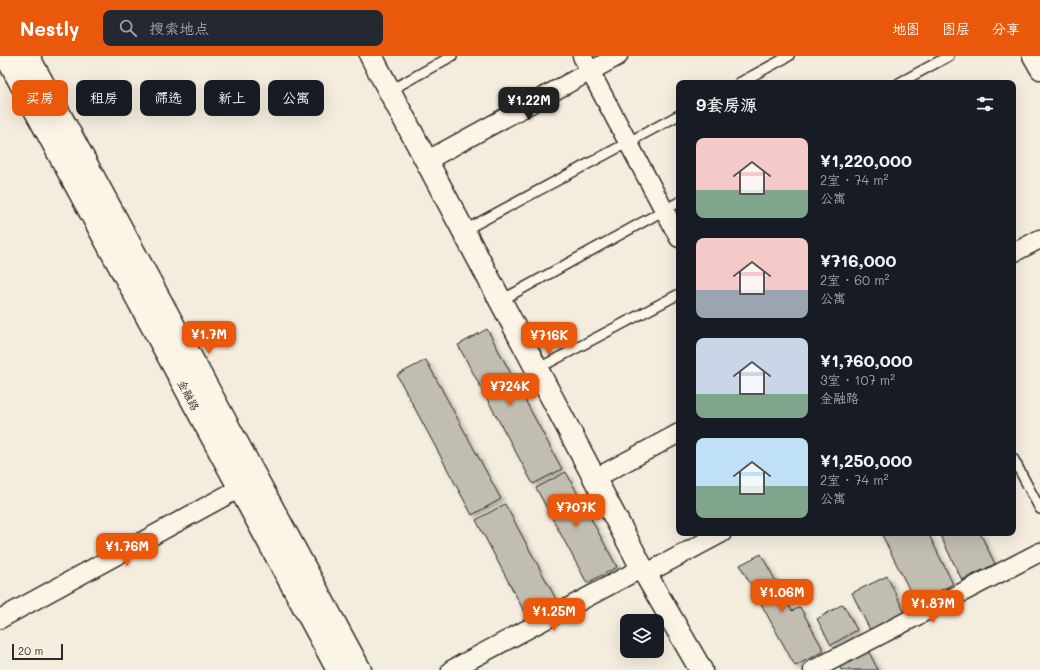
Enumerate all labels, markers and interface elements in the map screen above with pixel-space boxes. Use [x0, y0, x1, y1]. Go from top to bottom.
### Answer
search box [103, 10, 383, 46]
text: Nestly [20, 16, 79, 41]
icon: search [117, 17, 139, 39]
text: 搜索地点 [149, 18, 209, 38]
text: 地图 [892, 19, 920, 38]
text: 图层 [942, 19, 970, 38]
text: 分享 [992, 19, 1020, 38]
chip: 买房 [12, 80, 68, 116]
chip: 租房 [76, 80, 132, 116]
chip: 筛选 [140, 80, 196, 116]
chip: 新上 [204, 80, 260, 116]
chip: 公寓 [268, 80, 324, 116]
pin: ¥1.22M [496, 87, 562, 121]
text: ¥1.22M [507, 91, 551, 108]
text: 9套房源 [696, 93, 757, 115]
icon: filters [974, 93, 996, 115]
text: ¥1,220,000 [820, 149, 912, 171]
icon: home [728, 154, 776, 202]
text: 2室 · 74 m² [820, 171, 889, 188]
text: 公寓 [820, 189, 846, 206]
text: ¥716,000 [820, 249, 896, 271]
icon: home [728, 254, 776, 302]
text: 2室 · 60 m² [820, 271, 890, 288]
text: 公寓 [820, 289, 846, 306]
pin: ¥1.7M [181, 321, 237, 355]
pin: ¥716K [521, 322, 577, 356]
text: ¥1.7M [191, 325, 227, 342]
text: ¥716K [530, 326, 568, 343]
text: ¥1,760,000 [820, 349, 913, 371]
icon: home [728, 354, 776, 402]
text: 3室 · 107 m² [820, 371, 895, 388]
pin: ¥724K [482, 373, 538, 407]
street label: 金融路 [175, 377, 203, 413]
text: ¥724K [490, 377, 530, 394]
text: 金融路 [820, 389, 859, 406]
text: ¥1,250,000 [820, 449, 912, 471]
icon: home [728, 454, 776, 502]
text: 2室 · 74 m² [820, 471, 889, 488]
text: 公寓 [820, 489, 846, 506]
pin: ¥707K [548, 494, 604, 528]
text: ¥707K [556, 498, 596, 515]
pin: ¥1.76M [94, 533, 160, 567]
text: ¥1.76M [105, 537, 149, 554]
pin: ¥1.06M [749, 579, 815, 613]
text: ¥1.06M [759, 583, 805, 600]
pin: ¥1.87M [900, 590, 966, 624]
text: ¥1.87M [911, 594, 955, 611]
pin: ¥1.25M [521, 598, 587, 632]
text: ¥1.25M [532, 602, 576, 619]
map controls [620, 614, 664, 658]
button: layers [620, 614, 664, 658]
scale bar [12, 642, 63, 661]
text: 20 m [18, 643, 43, 658]

